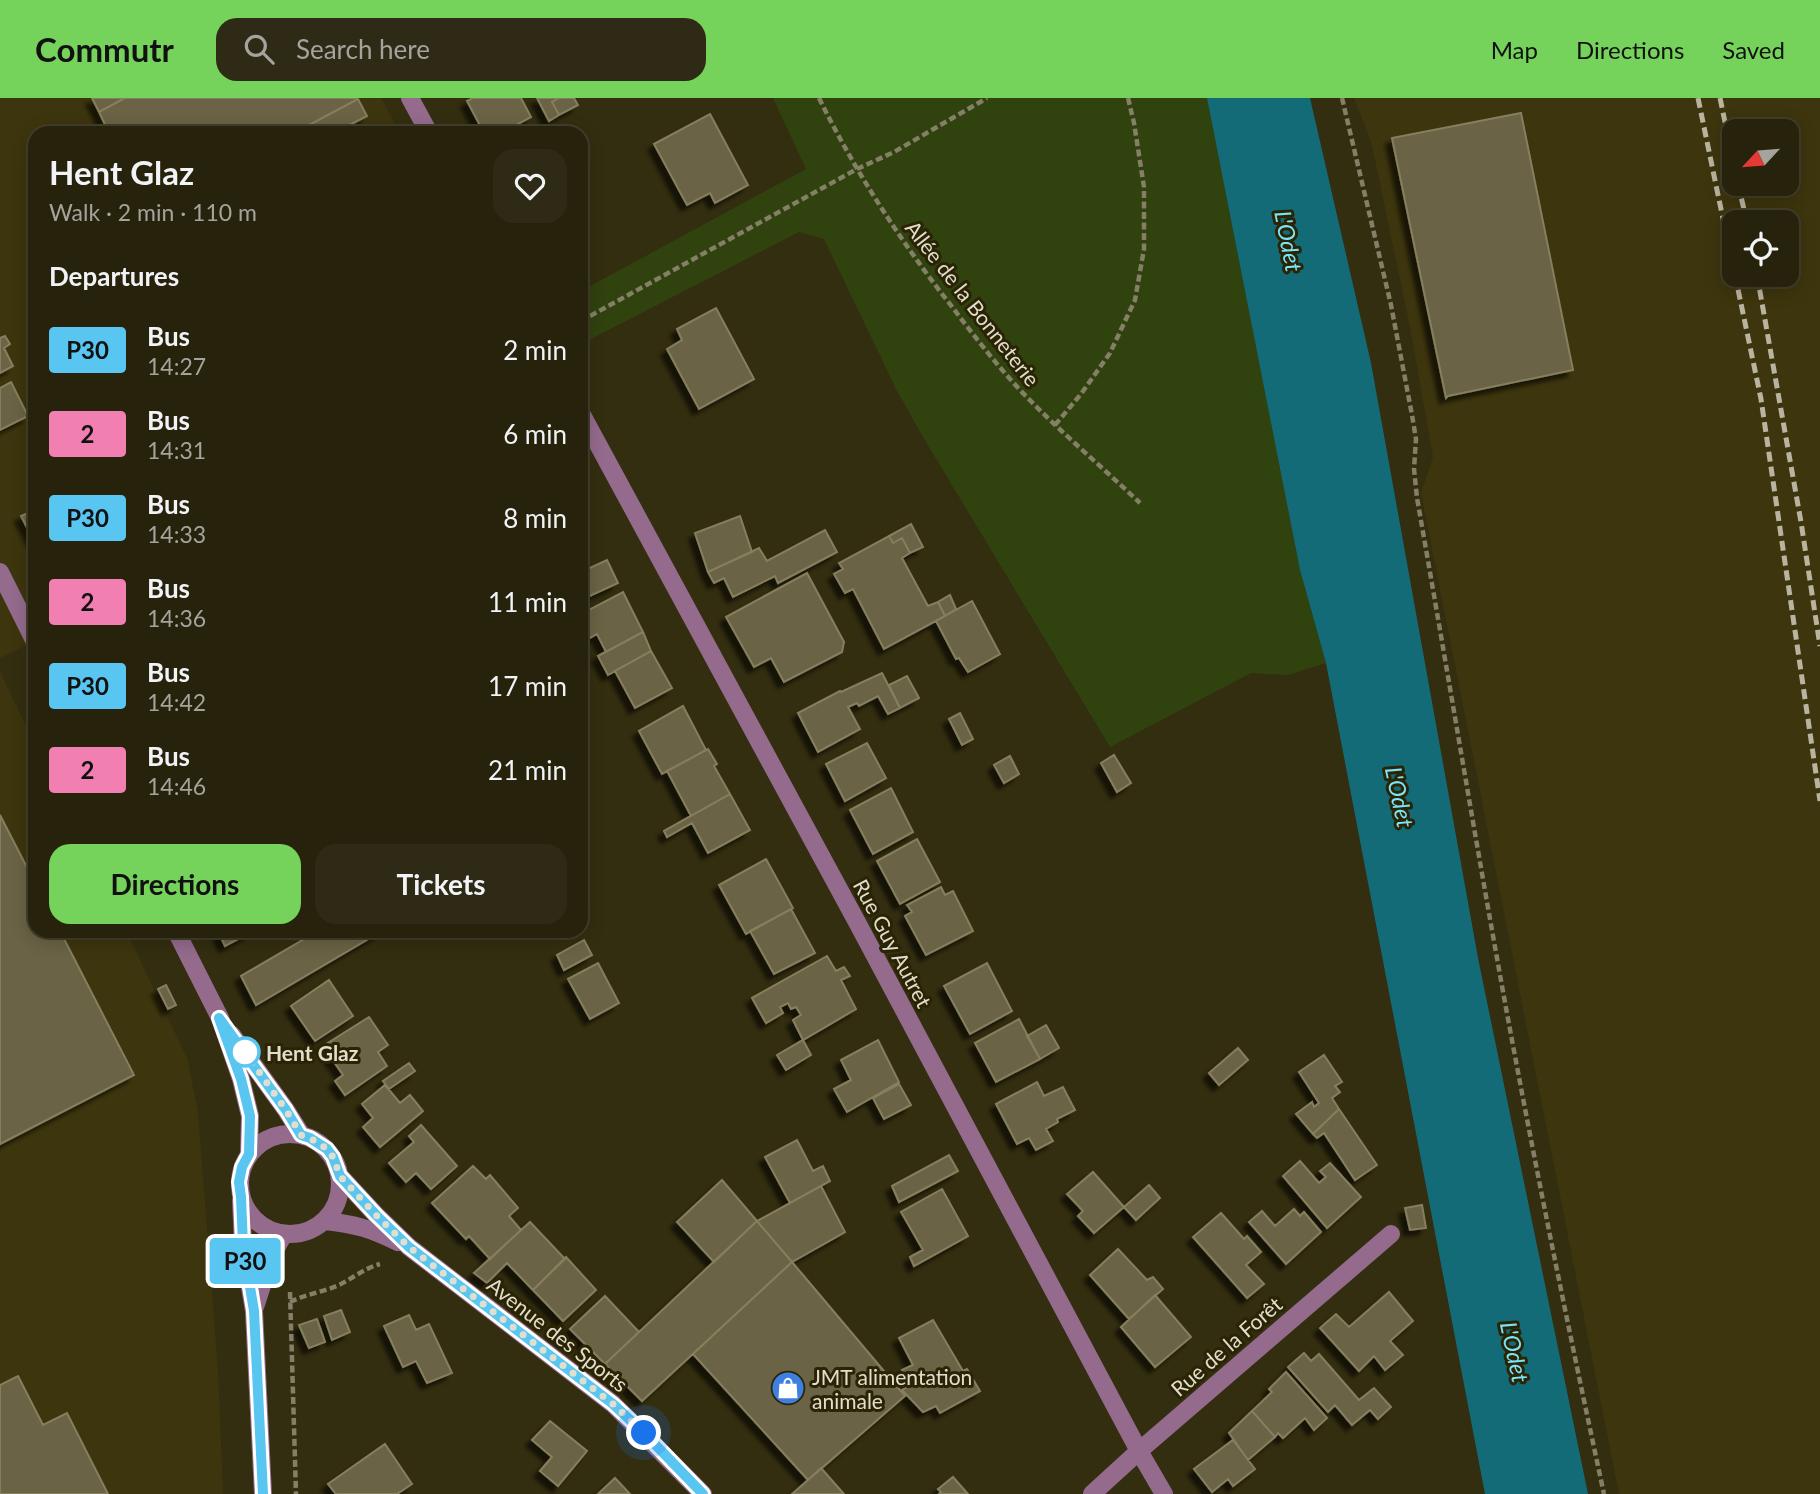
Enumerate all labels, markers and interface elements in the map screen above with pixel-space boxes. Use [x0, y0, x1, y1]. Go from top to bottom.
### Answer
search box [216, 18, 706, 81]
text: Commutr [35, 29, 174, 69]
icon: search [240, 30, 278, 68]
text: Search here [296, 33, 430, 65]
text: Map [1491, 35, 1538, 64]
text: Directions [1576, 35, 1684, 64]
text: Saved [1722, 35, 1785, 64]
north arrow [1722, 119, 1799, 196]
map controls [1722, 119, 1799, 287]
button: heart [493, 149, 567, 223]
text: Hent Glaz [49, 152, 194, 192]
text: Walk · 2 min · 110 m [49, 198, 257, 226]
water label: L'Odet [1269, 208, 1309, 274]
button: locate [1722, 210, 1799, 287]
street label: Allée de la Bonneterie [901, 215, 1045, 391]
text: Departures [49, 260, 179, 292]
text: Bus [147, 320, 190, 352]
text: 2 min [503, 334, 567, 366]
text: P30 [66, 335, 109, 364]
text: 14:27 [147, 352, 206, 380]
text: Bus [147, 404, 190, 436]
text: 6 min [503, 418, 567, 450]
text: 2 [81, 419, 94, 448]
text: 14:31 [147, 436, 206, 464]
text: Bus [147, 488, 190, 520]
text: 8 min [503, 502, 567, 534]
text: P30 [66, 503, 109, 532]
text: 14:33 [147, 520, 206, 548]
text: Bus [147, 572, 190, 604]
text: 11 min [488, 586, 567, 618]
text: 2 [81, 587, 94, 616]
text: 14:36 [147, 604, 206, 632]
text: Bus [147, 656, 190, 688]
text: 17 min [488, 670, 567, 702]
text: P30 [66, 671, 109, 700]
text: 14:42 [147, 688, 206, 716]
text: Bus [147, 740, 190, 772]
text: 21 min [488, 754, 567, 786]
text: 2 [81, 755, 94, 784]
water label: L'Odet [1380, 764, 1420, 830]
text: 14:46 [147, 772, 206, 800]
button: Directions [49, 844, 301, 924]
button: Tickets [315, 844, 567, 924]
street label: Rue Guy Autret [849, 875, 938, 1012]
marker: Hent Glaz [230, 1037, 260, 1067]
place label: Hent Glaz [266, 1040, 359, 1065]
line badge: P30 [205, 1238, 285, 1284]
text: P30 [224, 1246, 266, 1275]
street label: Avenue des Sports [483, 1271, 633, 1397]
street label: Rue de la Forêt [1166, 1291, 1287, 1401]
water label: L'Odet [1495, 1319, 1535, 1385]
place label: JMT alimentation animale [812, 1364, 972, 1413]
shop icon: JMT alimentation animale [769, 1369, 807, 1407]
your location [626, 1415, 661, 1450]

